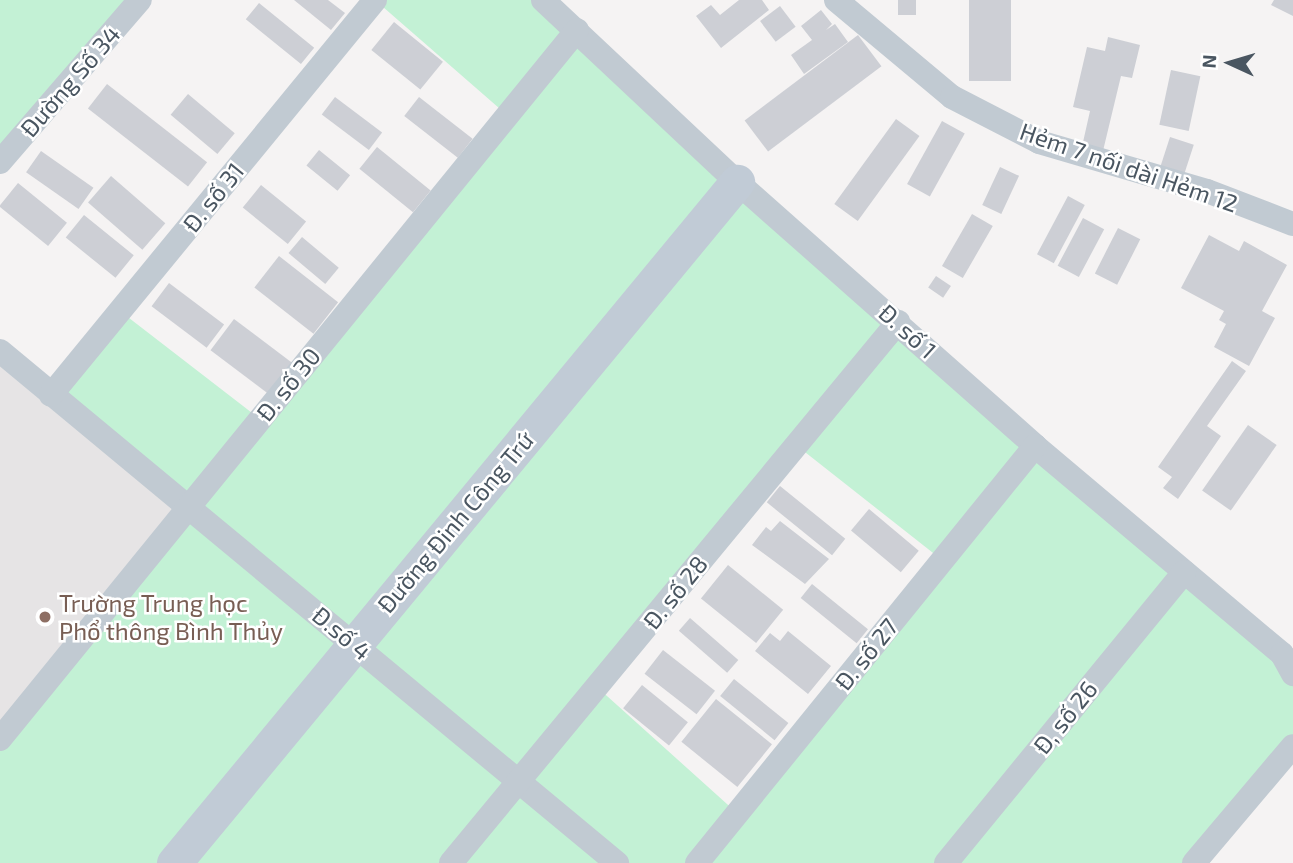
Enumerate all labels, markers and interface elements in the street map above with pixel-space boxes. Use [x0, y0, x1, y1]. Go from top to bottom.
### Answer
street label: Đường Số 34 [14, 20, 126, 142]
north arrow [1195, 28, 1265, 98]
text: N [1197, 54, 1221, 69]
street label: Hẻm 7 nối dài Hẻm 12 [1016, 116, 1242, 218]
street label: Đ. số 31 [176, 156, 250, 238]
street label: Đ. số 1 [873, 298, 943, 364]
street label: Đ. số 30 [250, 342, 326, 426]
street label: Đường Đinh Công Trứ [371, 425, 539, 619]
street label: Đ. số 28 [637, 549, 713, 635]
place label: Trường Trung học Phổ thông Bình Thủy [59, 589, 284, 645]
street label: Đ.số 4 [307, 600, 377, 666]
marker: Trường Trung học Phổ thông Bình Thủy [37, 609, 53, 625]
street label: Đ. số 27 [828, 612, 904, 696]
street label: Đ, số 26 [1027, 675, 1103, 759]

